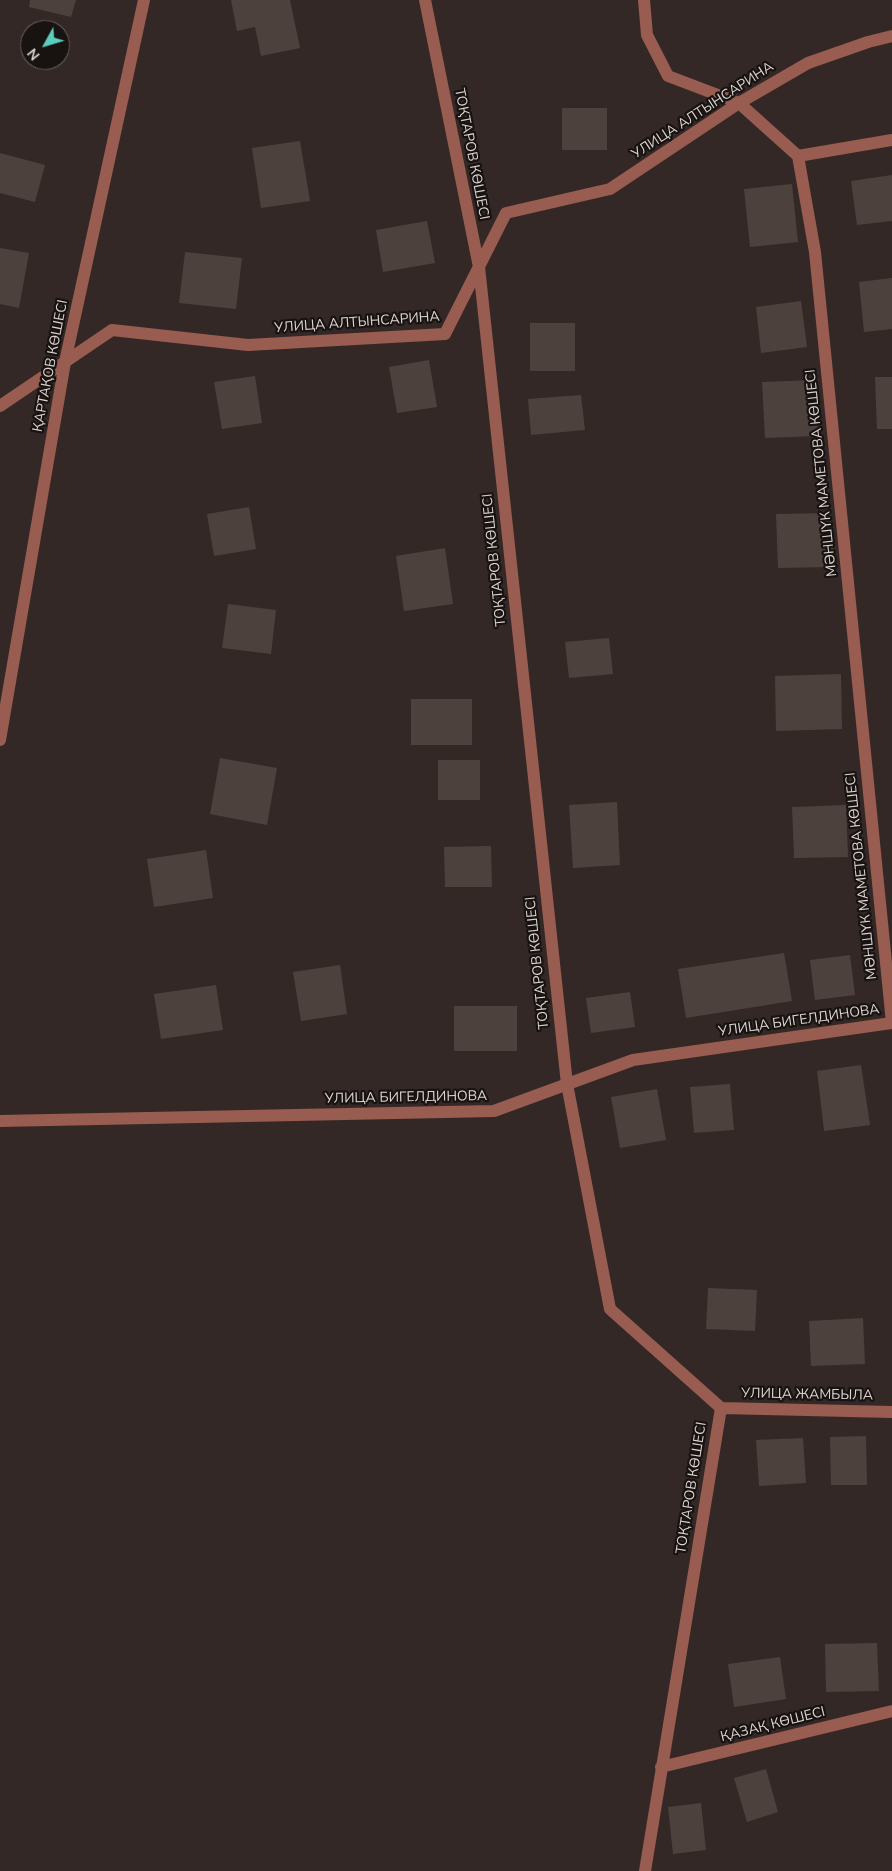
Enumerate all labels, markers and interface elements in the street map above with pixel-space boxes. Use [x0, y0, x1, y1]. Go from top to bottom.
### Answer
north arrow [20, 20, 70, 70]
text: N [23, 44, 44, 64]
street label: УЛИЦА АЛТЫНСАРИНА [629, 59, 777, 163]
street label: ТОҚТАРОВ КӨШЕСІ [450, 87, 492, 221]
street label: ҚАРТАҚОВ КӨШЕСІ [30, 298, 72, 434]
street label: УЛИЦА АЛТЫНСАРИНА [274, 309, 440, 337]
street label: МӘНШҮК МАМЕТОВА КӨШЕСІ [803, 369, 841, 577]
street label: ТОҚТАРОВ КӨШЕСІ [480, 493, 510, 627]
street label: МӘНШҮК МАМЕТОВА КӨШЕСІ [843, 772, 881, 980]
street label: ТОҚТАРОВ КӨШЕСІ [523, 896, 553, 1030]
street label: УЛИЦА БИГЕЛДИНОВА [717, 1001, 881, 1041]
street label: УЛИЦА БИГЕЛДИНОВА [325, 1088, 487, 1108]
street label: УЛИЦА ЖАМБЫЛА [741, 1385, 873, 1405]
street label: ТОҚТАРОВ КӨШЕСІ [673, 1421, 711, 1555]
street label: ҚАЗАҚ КӨШЕСІ [719, 1704, 827, 1746]

